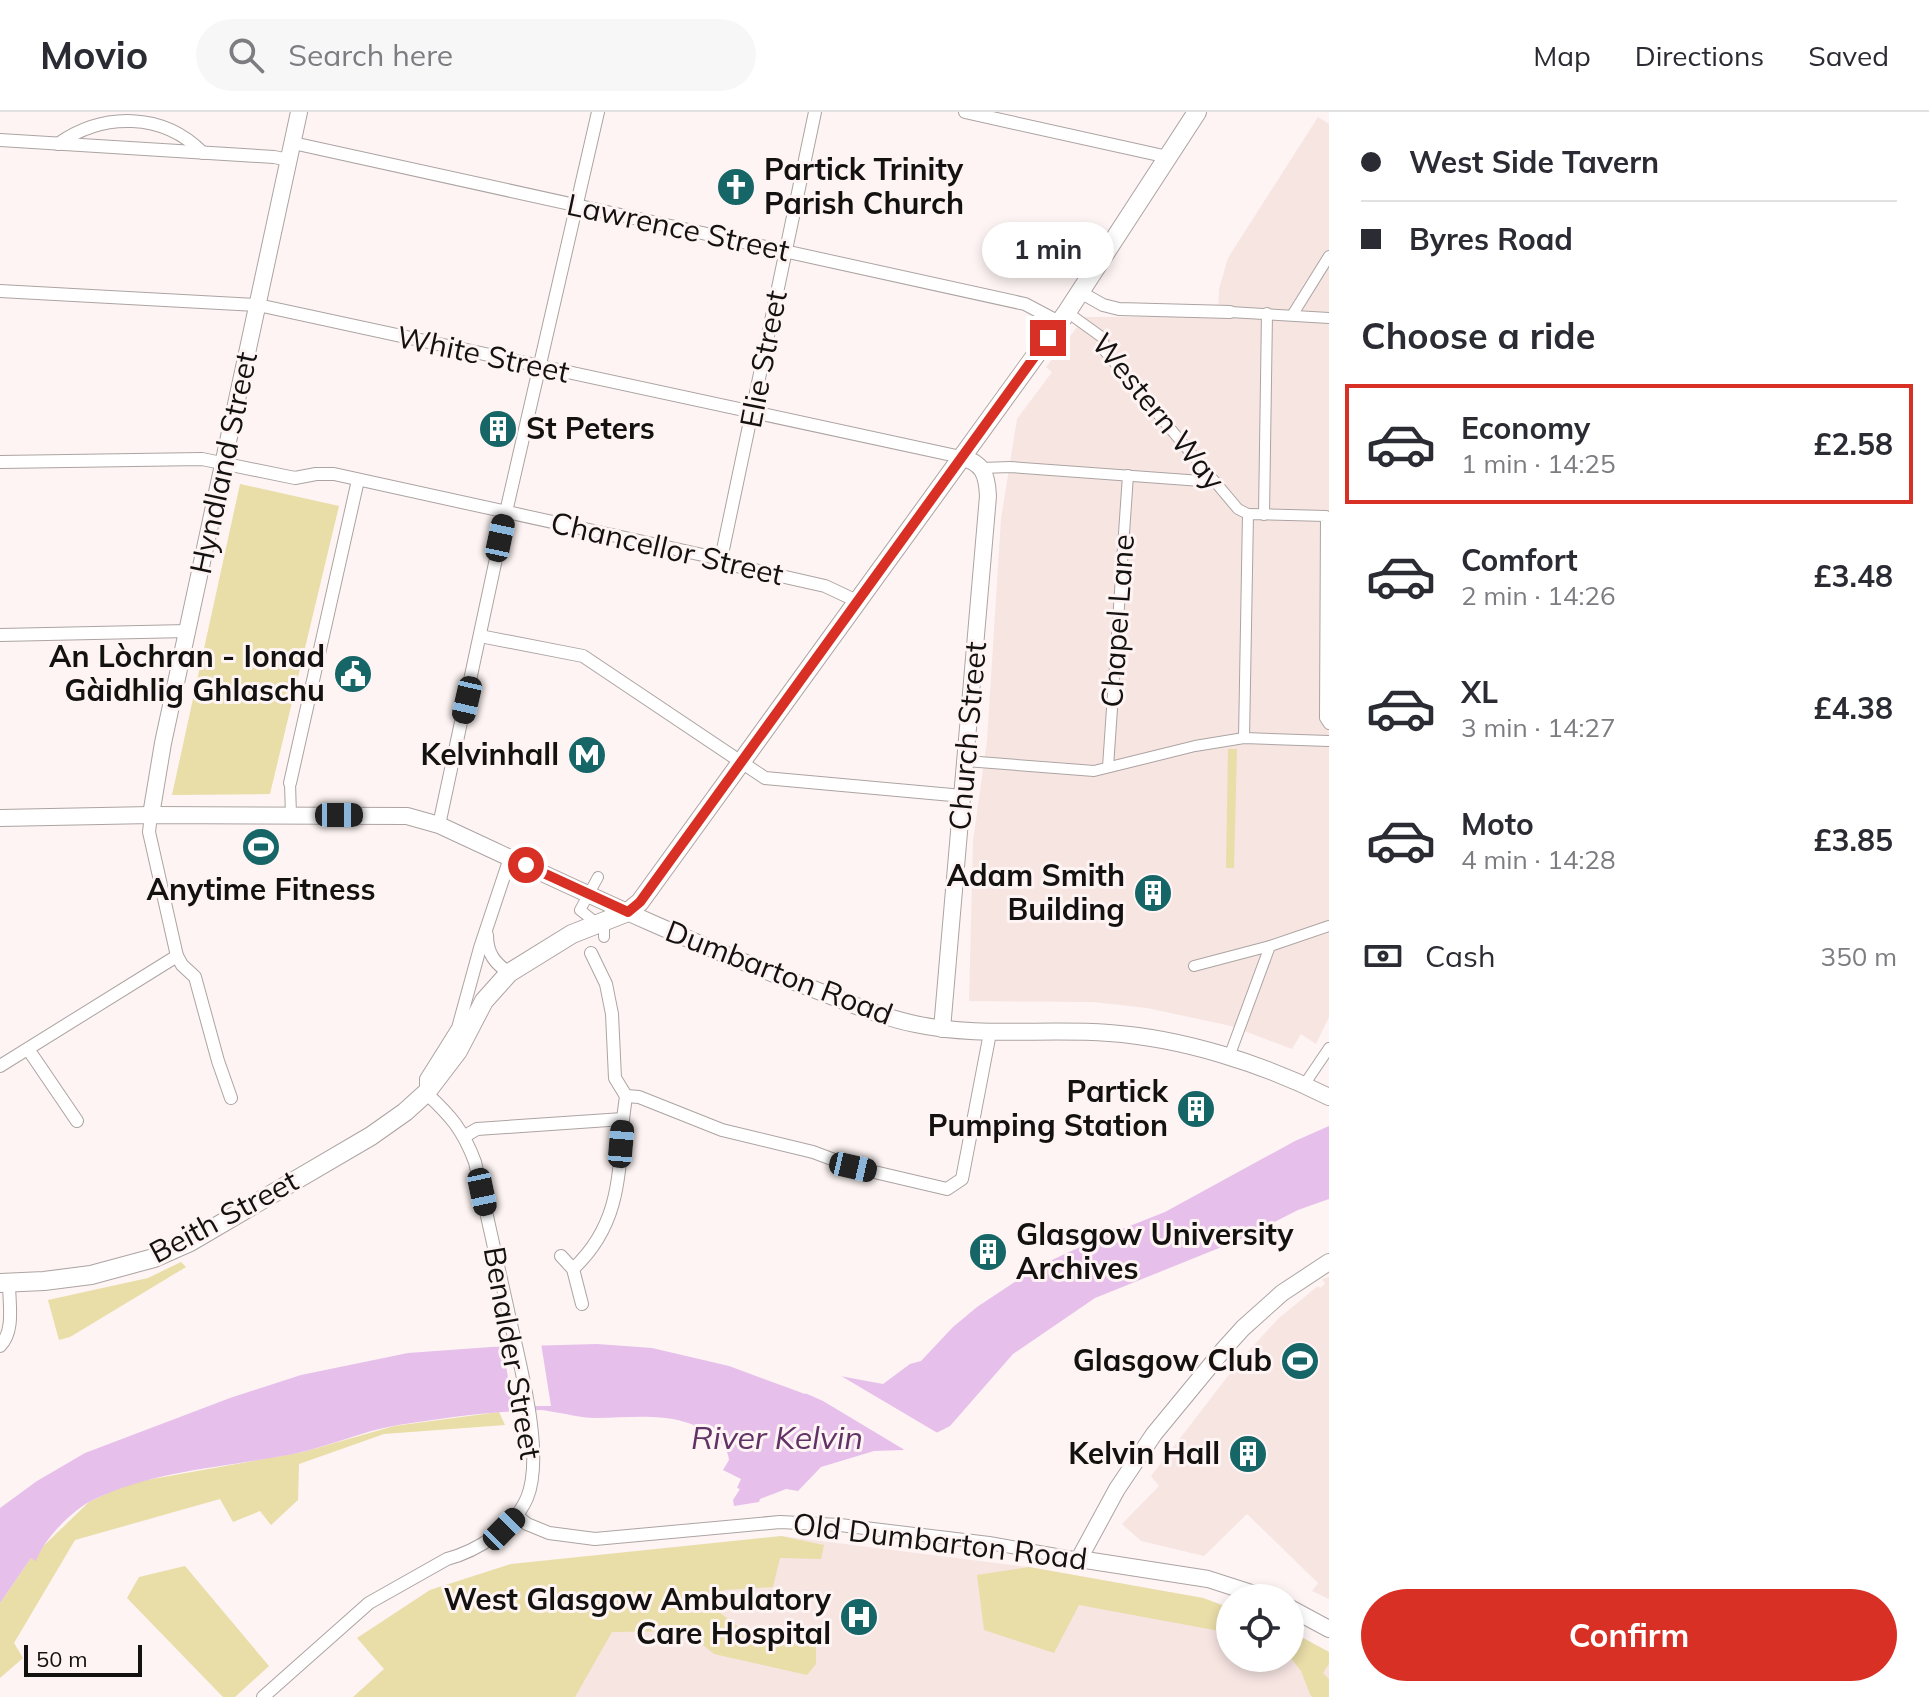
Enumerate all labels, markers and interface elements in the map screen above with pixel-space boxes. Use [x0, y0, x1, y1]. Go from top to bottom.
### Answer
search box [196, 19, 756, 91]
text: Movio [40, 31, 148, 79]
icon: search [224, 33, 268, 77]
text: Search here [288, 36, 453, 74]
text: Map [1533, 38, 1591, 73]
text: Directions [1635, 38, 1764, 73]
text: Saved [1808, 38, 1889, 73]
text: West Side Tavern [1409, 143, 1659, 181]
place label: Partick Trinity Parish Church [764, 150, 964, 222]
church icon: Partick Trinity Parish Church [715, 166, 757, 208]
street label: Lawrence Street [563, 185, 793, 269]
text: Byres Road [1409, 220, 1573, 258]
callout: 1 min [982, 222, 1114, 278]
text: 1 min [1014, 233, 1082, 266]
street label: Elie Street [731, 287, 795, 431]
text: Choose a ride [1361, 313, 1595, 358]
street label: White Street [393, 317, 573, 391]
route end [1030, 320, 1066, 356]
street label: Western Way [1084, 325, 1234, 498]
street label: Hyndland Street [181, 348, 265, 577]
building icon: St Peters [477, 408, 519, 450]
icon: car [1365, 408, 1437, 480]
place label: St Peters [526, 409, 655, 447]
text: Economy [1461, 409, 1590, 447]
text: £2.58 [1814, 425, 1893, 463]
text: 1 min · 14:25 [1461, 447, 1616, 480]
street label: Chancellor Street [547, 503, 787, 593]
car [483, 512, 517, 564]
street label: Chapel Lane [1092, 533, 1142, 709]
icon: car [1365, 540, 1437, 612]
text: Comfort [1461, 541, 1578, 579]
text: £3.48 [1814, 557, 1893, 595]
text: 2 min · 14:26 [1461, 579, 1616, 612]
place label: An Lòchran - Ionad Gàidhlig Ghlaschu [49, 637, 325, 709]
street label: Church Street [940, 640, 994, 832]
public building icon: An Lòchran - Ionad Gàidhlig Ghlaschu [332, 653, 374, 695]
icon: car [1365, 672, 1437, 744]
text: XL [1461, 673, 1498, 711]
car [450, 674, 484, 726]
text: £4.38 [1814, 689, 1893, 727]
text: 3 min · 14:27 [1461, 711, 1616, 744]
metro station icon: Kelvinhall [566, 734, 608, 776]
place label: Kelvinhall [421, 735, 559, 773]
car [315, 803, 363, 827]
icon: car [1365, 804, 1437, 876]
text: Moto [1461, 805, 1534, 843]
text: £3.85 [1814, 821, 1893, 859]
sports icon: Anytime Fitness [240, 826, 282, 868]
text: 4 min · 14:28 [1461, 843, 1616, 876]
route start [508, 847, 544, 883]
place label: Adam Smith Building [947, 856, 1125, 928]
place label: Anytime Fitness [147, 870, 375, 908]
building icon: Adam Smith Building [1132, 872, 1174, 914]
street label: Dumbarton Road [660, 911, 898, 1033]
icon: cash [1361, 934, 1405, 978]
text: Cash [1425, 937, 1496, 975]
text: 350 m [1821, 940, 1897, 973]
place label: Partick Pumping Station [928, 1072, 1169, 1144]
building icon: Partick Pumping Station [1175, 1088, 1217, 1130]
car [607, 1119, 635, 1169]
car [827, 1150, 879, 1184]
street label: Beith Street [143, 1161, 304, 1271]
car [465, 1166, 499, 1218]
place label: Glasgow University Archives [1016, 1215, 1294, 1287]
building icon: Glasgow University Archives [967, 1231, 1009, 1273]
street label: Benalder Street [476, 1243, 550, 1462]
sports icon: Glasgow Club [1279, 1340, 1321, 1382]
place label: Glasgow Club [1073, 1341, 1272, 1379]
water label: River Kelvin [691, 1417, 863, 1457]
building icon: Kelvin Hall [1227, 1433, 1269, 1475]
place label: Kelvin Hall [1068, 1434, 1220, 1472]
car [479, 1504, 529, 1554]
street label: Old Dumbarton Road [791, 1504, 1089, 1578]
place label: West Glasgow Ambulatory Care Hospital [444, 1580, 832, 1652]
map controls [1216, 1584, 1304, 1672]
button: locate [1216, 1584, 1304, 1672]
button: Confirm [1361, 1589, 1897, 1681]
hospital icon: West Glasgow Ambulatory Care Hospital [838, 1596, 880, 1638]
scale bar [24, 1641, 142, 1677]
text: 50 m [36, 1645, 87, 1673]

